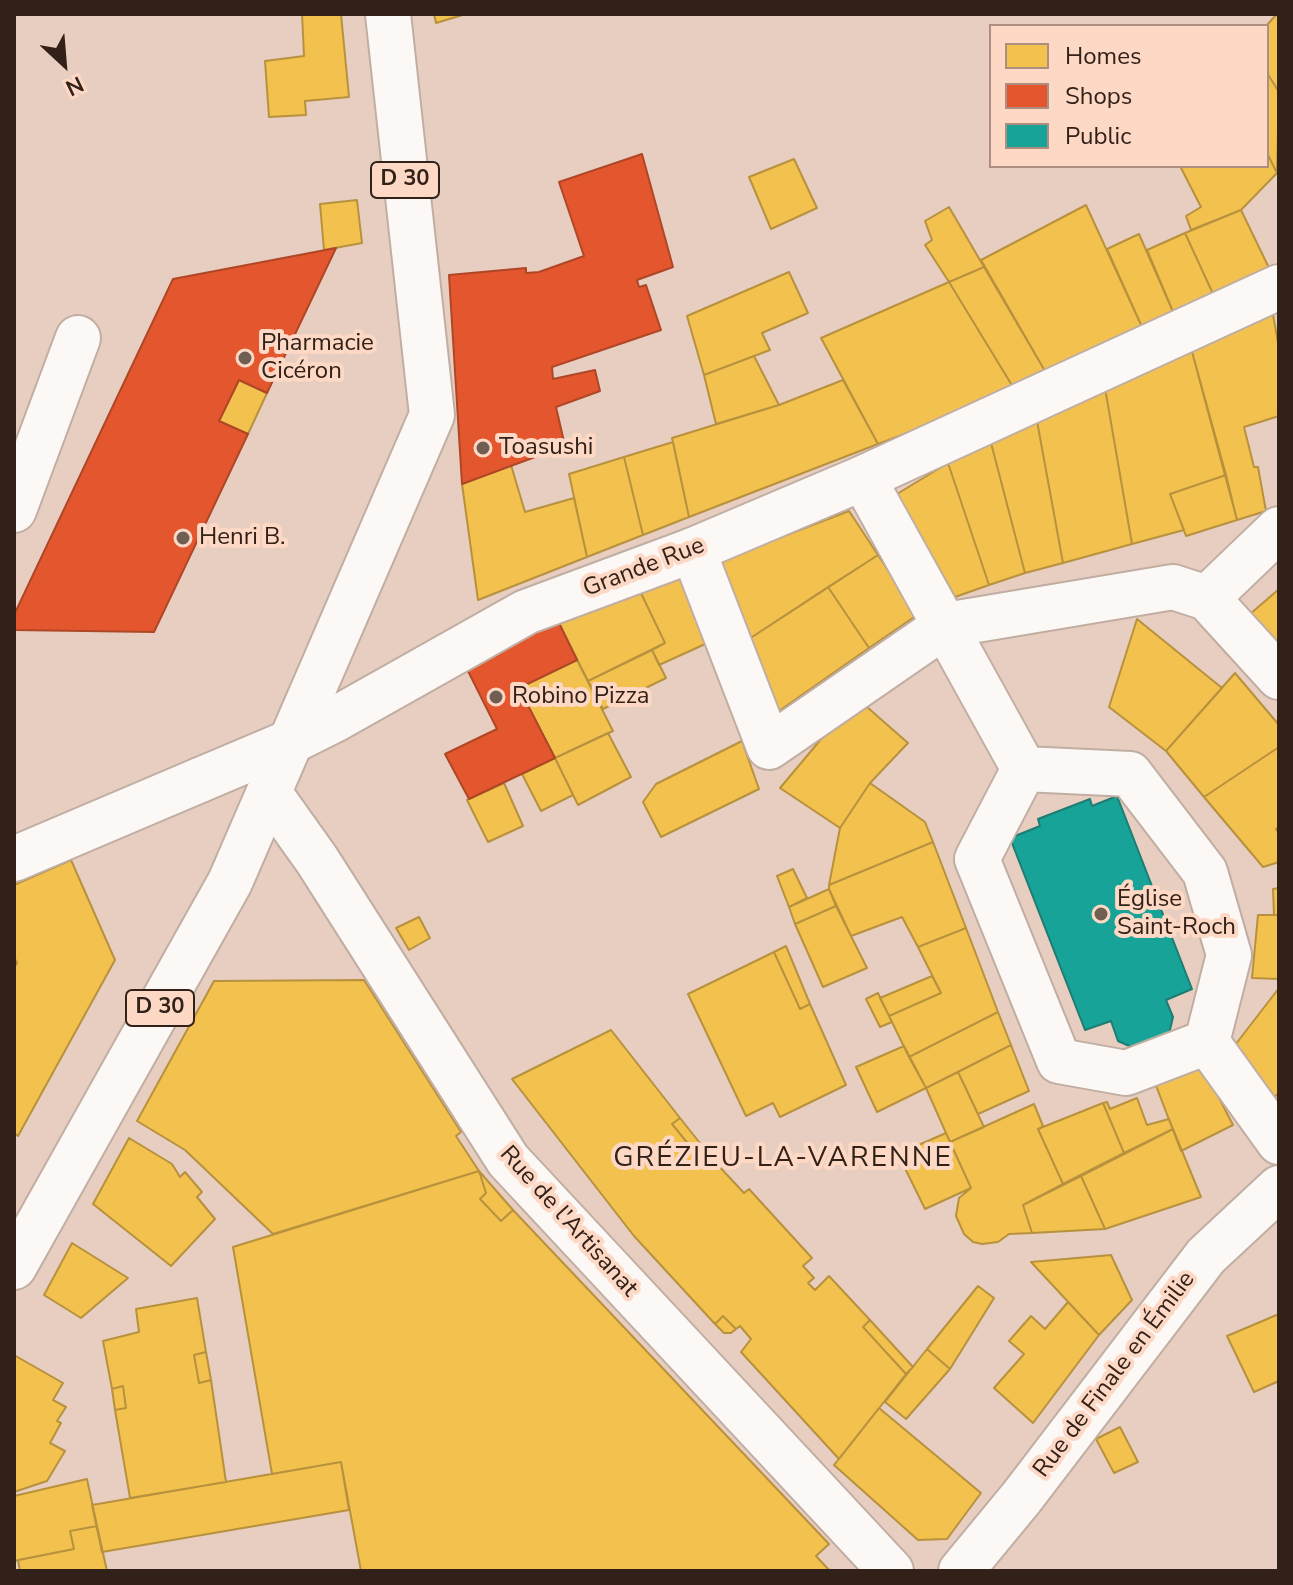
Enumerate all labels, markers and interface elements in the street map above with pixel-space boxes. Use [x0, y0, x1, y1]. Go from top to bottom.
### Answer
north arrow [24, 24, 104, 104]
legend [989, 24, 1269, 168]
text: Homes [1065, 40, 1141, 72]
text: N [61, 68, 88, 103]
text: Shops [1065, 80, 1132, 112]
text: Public [1065, 120, 1131, 152]
road number: D 30 [371, 162, 439, 198]
place label: Pharmacie Cicéron [261, 330, 374, 386]
marker: Pharmacie Cicéron [236, 349, 254, 367]
place label: Toasushi [499, 434, 593, 462]
marker: Toasushi [474, 439, 492, 457]
place label: Henri B. [199, 524, 285, 552]
marker: Henri B. [174, 529, 192, 547]
street label: Grande Rue [579, 532, 709, 604]
place label: Robino Pizza [512, 683, 649, 711]
marker: Robino Pizza [487, 688, 505, 706]
place label: Église Saint-Roch [1117, 886, 1236, 942]
marker: Église Saint-Roch [1092, 905, 1110, 923]
road number: D 30 [126, 990, 194, 1026]
street label: Rue de l'Artisanat [493, 1141, 643, 1303]
district label: GRÉZIEU-LA-VARENNE [613, 1142, 953, 1176]
street label: Rue de Finale en Émilie [1028, 1266, 1202, 1484]

